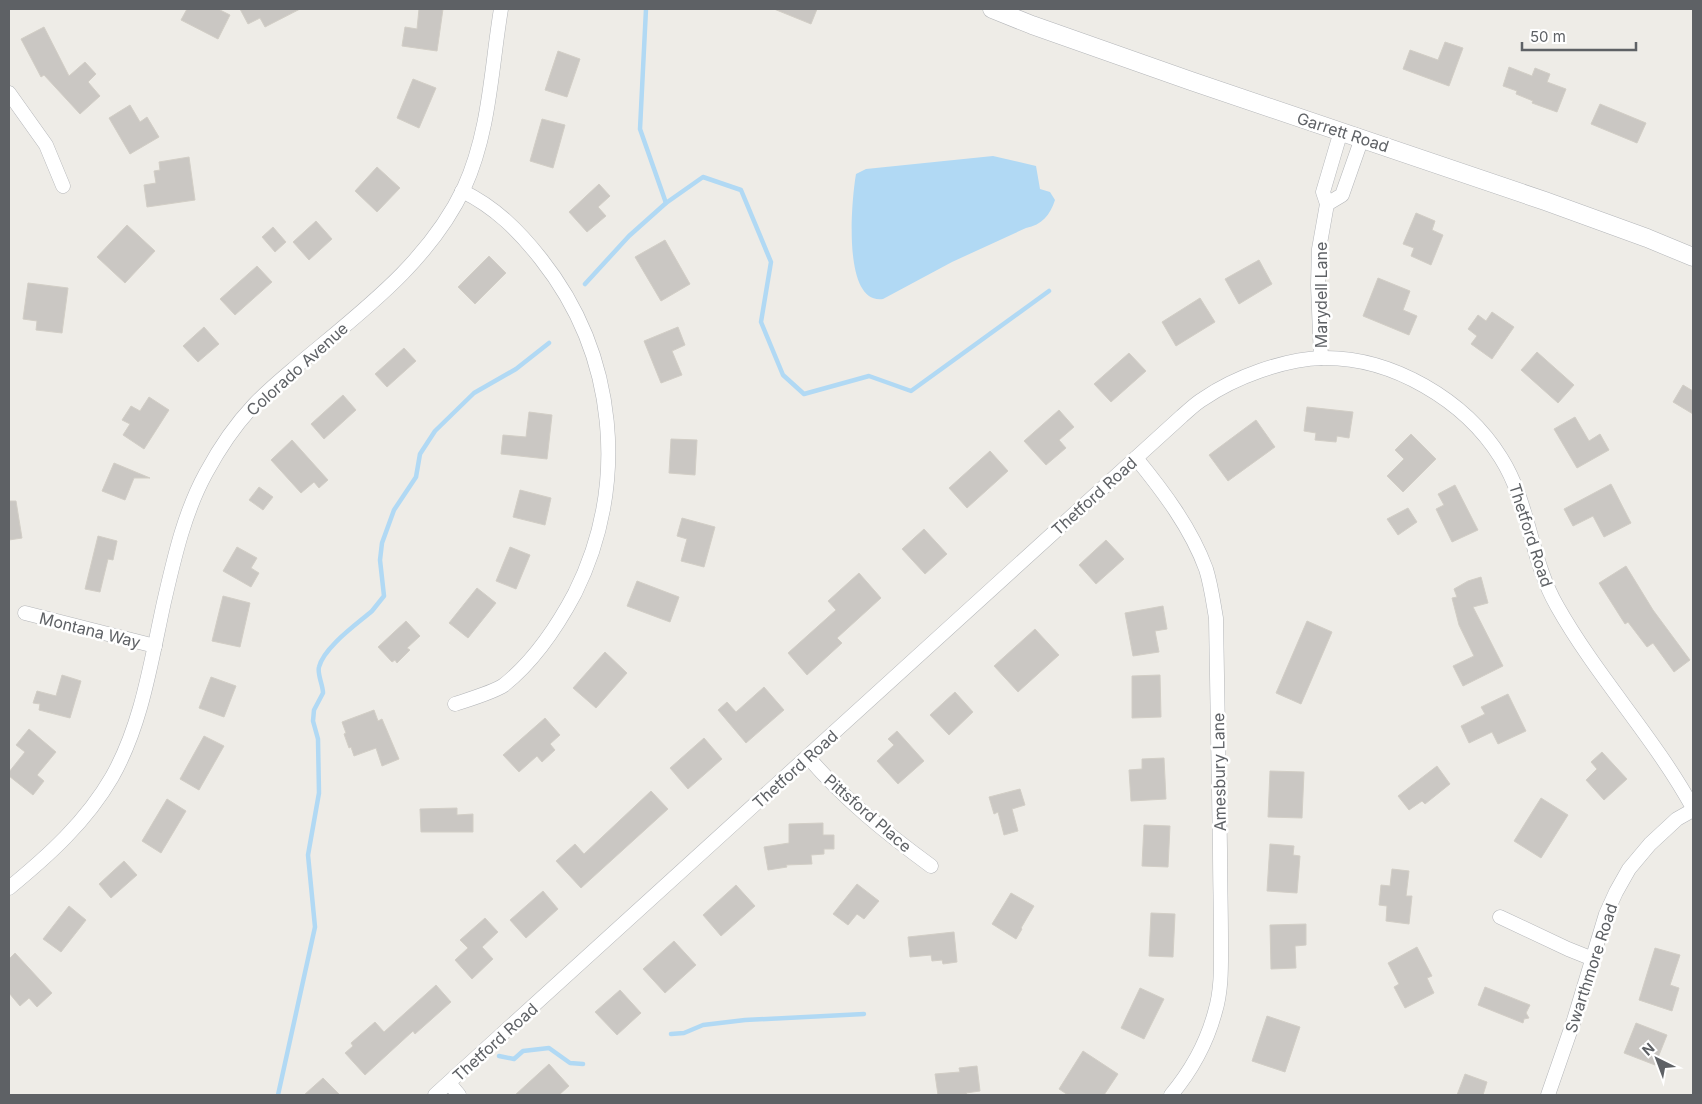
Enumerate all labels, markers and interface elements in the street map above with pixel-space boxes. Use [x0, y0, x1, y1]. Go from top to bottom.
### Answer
scale bar [1522, 20, 1636, 52]
text: 50 m [1530, 27, 1566, 46]
street label: Garrett Road [1295, 108, 1391, 156]
street label: Marydell Lane [1311, 242, 1331, 348]
street label: Colorado Avenue [242, 318, 352, 420]
street label: Thetford Road [1047, 453, 1141, 539]
street label: Thetford Road [1505, 481, 1557, 589]
street label: Montana Way [37, 608, 143, 652]
street label: Amesbury Lane [1208, 712, 1230, 832]
street label: Thetford Road [748, 726, 842, 812]
street label: Pittsford Place [820, 770, 916, 856]
street label: Swarthmore Road [1561, 901, 1621, 1035]
street label: Thetford Road [448, 999, 542, 1085]
north arrow [1632, 1034, 1682, 1084]
text: N [1638, 1039, 1658, 1059]

